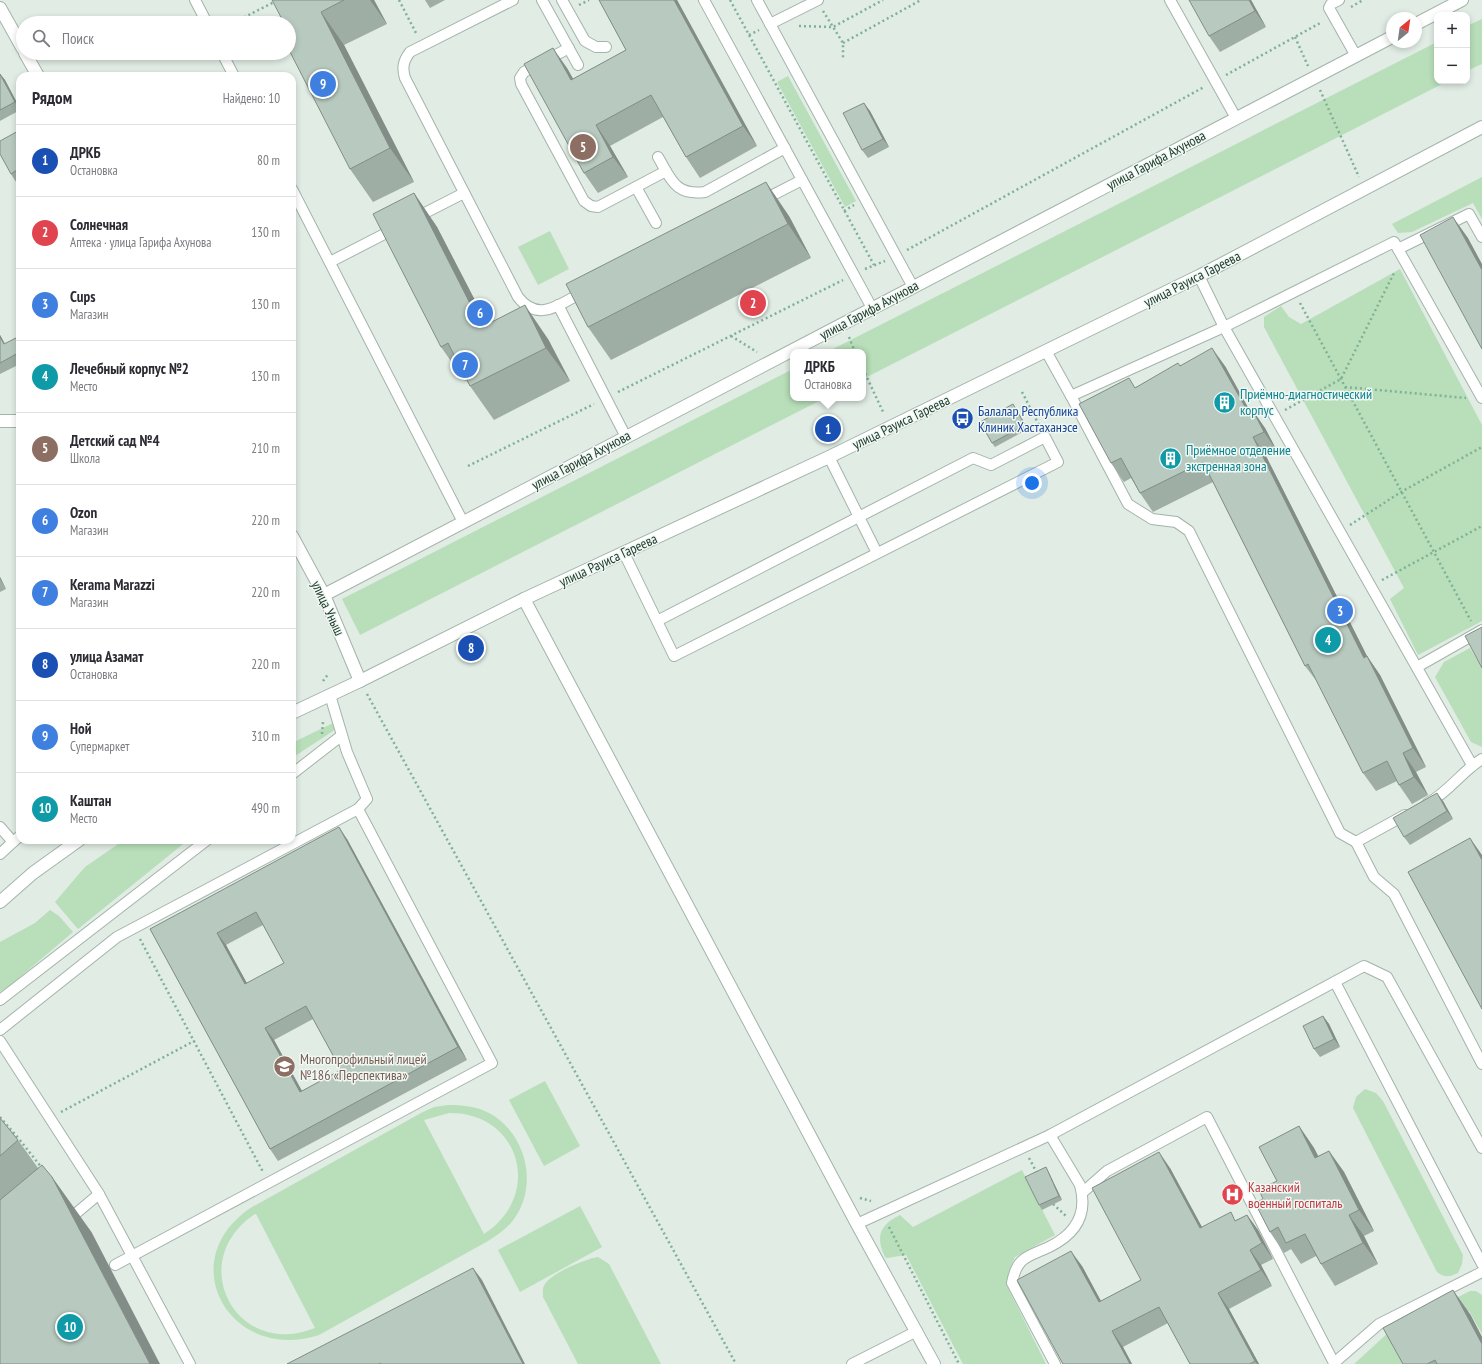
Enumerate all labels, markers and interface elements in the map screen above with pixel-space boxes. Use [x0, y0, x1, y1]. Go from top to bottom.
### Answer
north arrow [1386, 12, 1422, 48]
map controls [1434, 12, 1470, 84]
button: + [1434, 12, 1470, 48]
search box [16, 16, 296, 60]
icon: search [30, 27, 52, 49]
text: Поиск [62, 29, 94, 48]
button: − [1434, 48, 1470, 84]
pin: 9 [310, 69, 336, 99]
text: Рядом [32, 87, 72, 109]
text: Найдено: 10 [223, 90, 280, 107]
street label: улица Гарифа Ахунова [1103, 126, 1209, 194]
pin: 5 [570, 132, 596, 162]
text: ДРКБ [70, 143, 101, 162]
text: 1 [42, 152, 48, 169]
text: 80 m [257, 152, 280, 169]
text: Остановка [70, 162, 118, 179]
text: Солнечная [70, 215, 128, 234]
text: 2 [42, 224, 48, 241]
text: 130 m [251, 224, 280, 241]
text: Аптека · улица Гарифа Ахунова [70, 234, 212, 251]
street label: улица Рауиса Гареева [1141, 247, 1243, 311]
street label: улица Гарифа Ахунова [816, 276, 922, 344]
text: Cups [70, 287, 95, 306]
pin: 2 [740, 288, 766, 318]
text: 3 [42, 296, 48, 313]
text: 130 m [251, 296, 280, 313]
pin: 6 [467, 298, 493, 328]
text: Магазин [70, 306, 108, 323]
popup [790, 349, 866, 401]
pin: 7 [452, 350, 478, 380]
text: ДРКБ [804, 357, 835, 376]
text: Лечебный корпус №2 [70, 359, 189, 378]
text: 4 [42, 368, 48, 385]
text: 130 m [251, 368, 280, 385]
text: Остановка [804, 376, 852, 393]
text: Место [70, 378, 98, 395]
place label: Приёмно-диагностический корпус [1240, 385, 1372, 419]
building icon: Приёмно-диагностический корпус [1211, 389, 1237, 415]
street label: улица Рауиса Гареева [849, 391, 953, 453]
place label: Балалар Республика Клиник Хастаханэсе [978, 402, 1078, 436]
bus stop icon: Балалар Республика Клиник Хастаханэсе [950, 406, 976, 432]
pin: 1 [815, 414, 841, 444]
street label: улица Гарифа Ахунова [528, 426, 634, 494]
text: Детский сад №4 [70, 431, 160, 450]
text: 5 [42, 440, 48, 457]
text: 210 m [251, 440, 280, 457]
place label: Приёмное отделение экстренная зона [1186, 441, 1291, 475]
building icon: Приёмное отделение экстренная зона [1157, 445, 1183, 471]
text: Школа [70, 450, 100, 467]
your location [1022, 473, 1042, 493]
text: Ozon [70, 503, 97, 522]
text: 6 [42, 512, 48, 529]
text: 220 m [251, 512, 280, 529]
text: Магазин [70, 522, 108, 539]
street label: улица Рауиса Гареева [556, 529, 660, 591]
text: Kerama Marazzi [70, 575, 155, 594]
street label: улица Уныш [307, 577, 349, 639]
text: 7 [42, 584, 48, 601]
text: 220 m [251, 584, 280, 601]
text: Магазин [70, 594, 108, 611]
pin: 3 [1327, 596, 1353, 626]
pin: 4 [1315, 625, 1341, 655]
pin: 8 [458, 633, 484, 663]
text: улица Азамат [70, 647, 143, 666]
text: 8 [42, 656, 48, 673]
text: 220 m [251, 656, 280, 673]
text: Остановка [70, 666, 118, 683]
text: Ной [70, 719, 91, 738]
text: 9 [42, 728, 48, 745]
text: 310 m [251, 728, 280, 745]
text: Супермаркет [70, 738, 129, 755]
text: Каштан [70, 791, 111, 810]
text: 10 [39, 800, 51, 817]
text: 490 m [251, 800, 280, 817]
text: Место [70, 810, 98, 827]
place label: Многопрофильный лицей №186 «Перспектива» [300, 1050, 427, 1084]
school or university icon: Многопрофильный лицей №186 «Перспектива» [272, 1054, 298, 1080]
place label: Казанский военный госпиталь [1248, 1178, 1343, 1212]
hospital icon: Казанский военный госпиталь [1220, 1182, 1246, 1208]
pin: 10 [57, 1312, 83, 1342]

